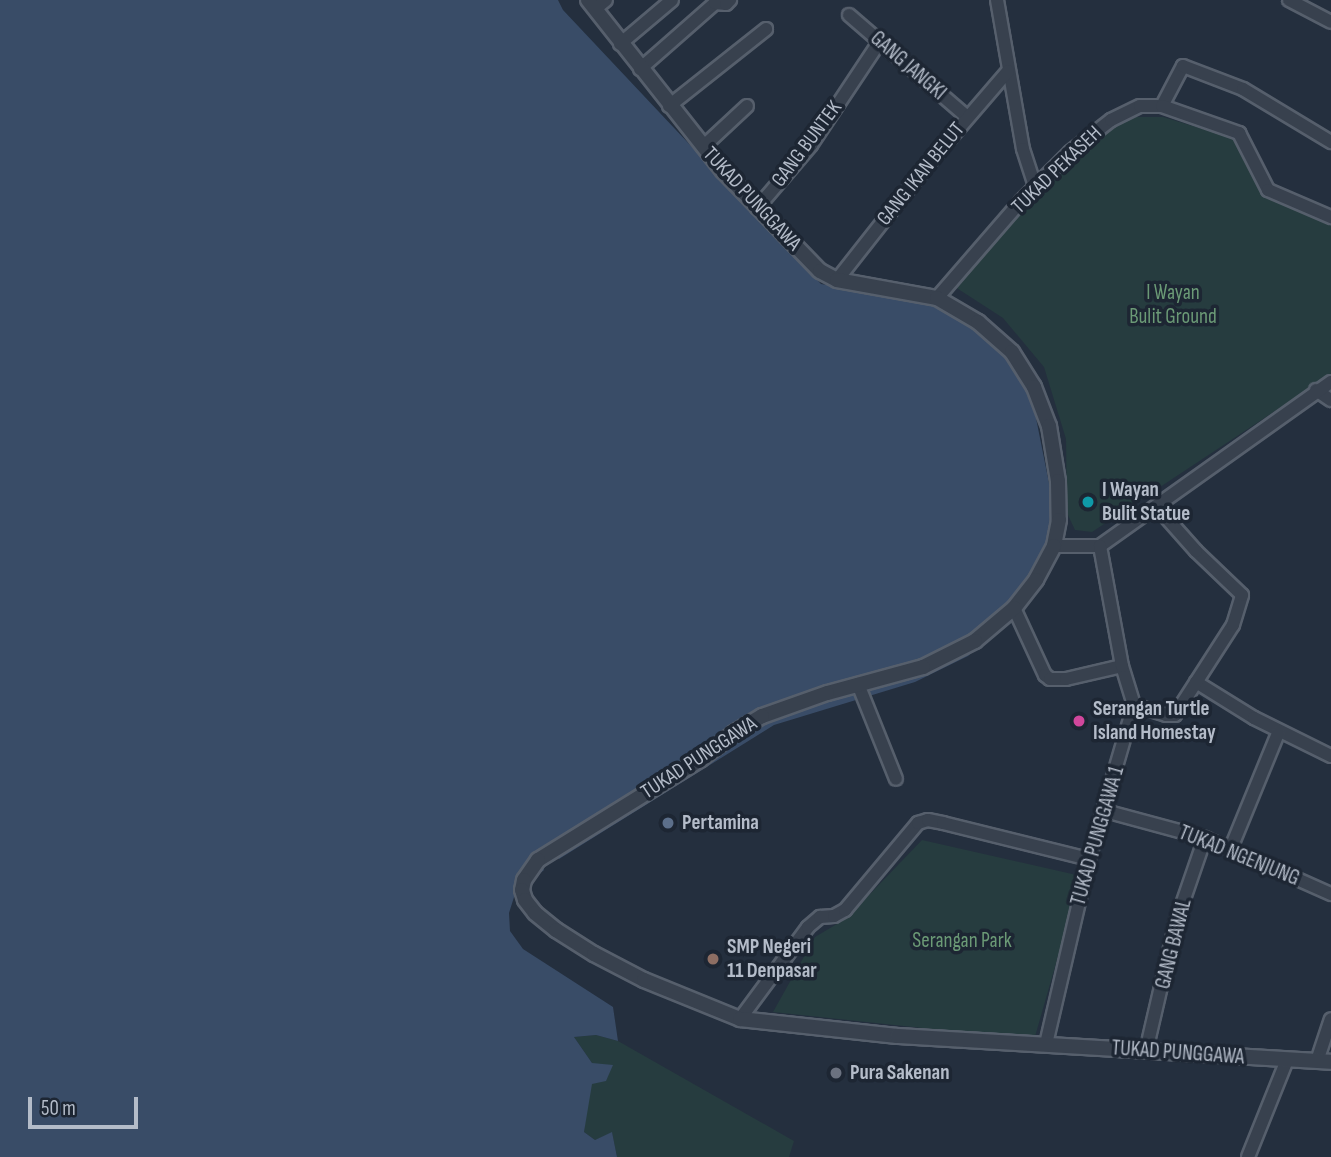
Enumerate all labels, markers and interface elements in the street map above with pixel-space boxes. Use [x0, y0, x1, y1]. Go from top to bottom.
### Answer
street label: GANG JANGKI [865, 26, 951, 106]
street label: GANG BUNTEK [766, 96, 848, 192]
street label: GANG IKAN BELUT [872, 117, 970, 231]
street label: TUKAD PEKASEH [1007, 121, 1107, 219]
street label: TUKAD PUNGGAWA [697, 142, 807, 256]
park label: I Wayan Bulit Ground [1129, 280, 1217, 330]
place label: I Wayan Bulit Statue [1102, 477, 1190, 527]
marker: I Wayan Bulit Statue [1080, 494, 1096, 510]
place label: Serangan Turtle Island Homestay [1093, 696, 1216, 746]
street label: TUKAD PUNGGAWA [636, 711, 762, 805]
marker: Serangan Turtle Island Homestay [1071, 713, 1087, 729]
street label: TUKAD PUNGGAWA 1 [1066, 764, 1130, 908]
place label: Pertamina [682, 810, 759, 836]
marker: Pertamina [660, 815, 676, 831]
street label: TUKAD NGENJUNG [1175, 820, 1303, 892]
street label: GANG BAWAL [1151, 896, 1197, 992]
park label: Serangan Park [912, 928, 1012, 954]
place label: SMP Negeri 11 Denpasar [727, 934, 817, 984]
marker: SMP Negeri 11 Denpasar [705, 951, 721, 967]
street label: TUKAD PUNGGAWA [1111, 1036, 1245, 1070]
place label: Pura Sakenan [850, 1060, 950, 1086]
marker: Pura Sakenan [828, 1065, 844, 1081]
scale bar [32, 1084, 142, 1128]
text: 50 m [41, 1096, 76, 1121]

